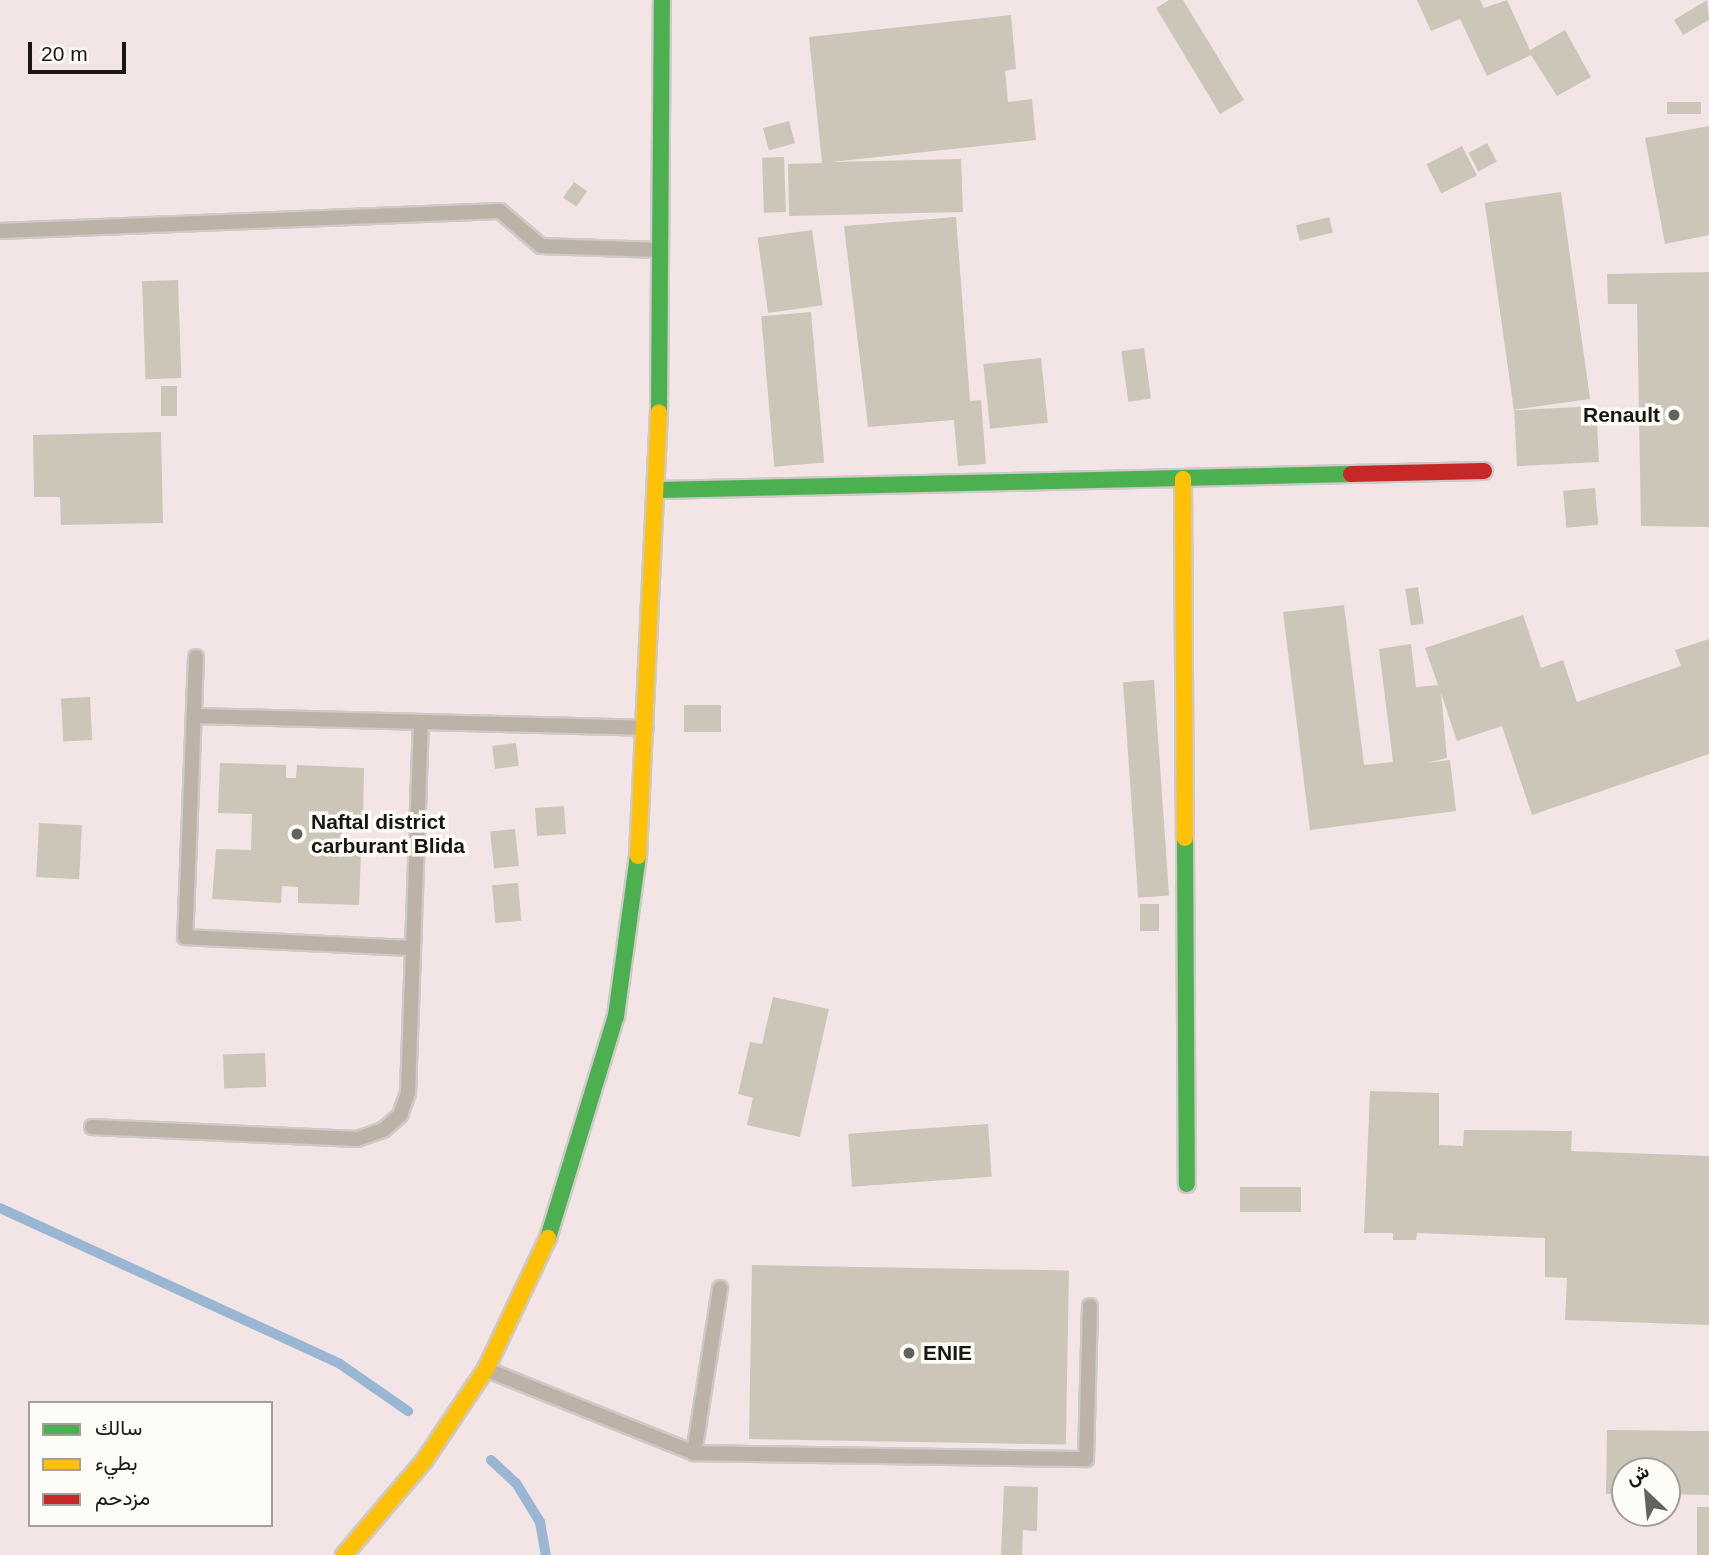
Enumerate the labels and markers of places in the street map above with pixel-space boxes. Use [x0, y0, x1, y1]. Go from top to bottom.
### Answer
place label: Renault [1583, 402, 1660, 428]
marker: Renault [1666, 407, 1682, 423]
place label: Naftal district carburant Blida [311, 809, 465, 859]
marker: Naftal district carburant Blida [289, 826, 305, 842]
place label: ENIE [923, 1340, 972, 1366]
marker: ENIE [901, 1345, 917, 1361]

